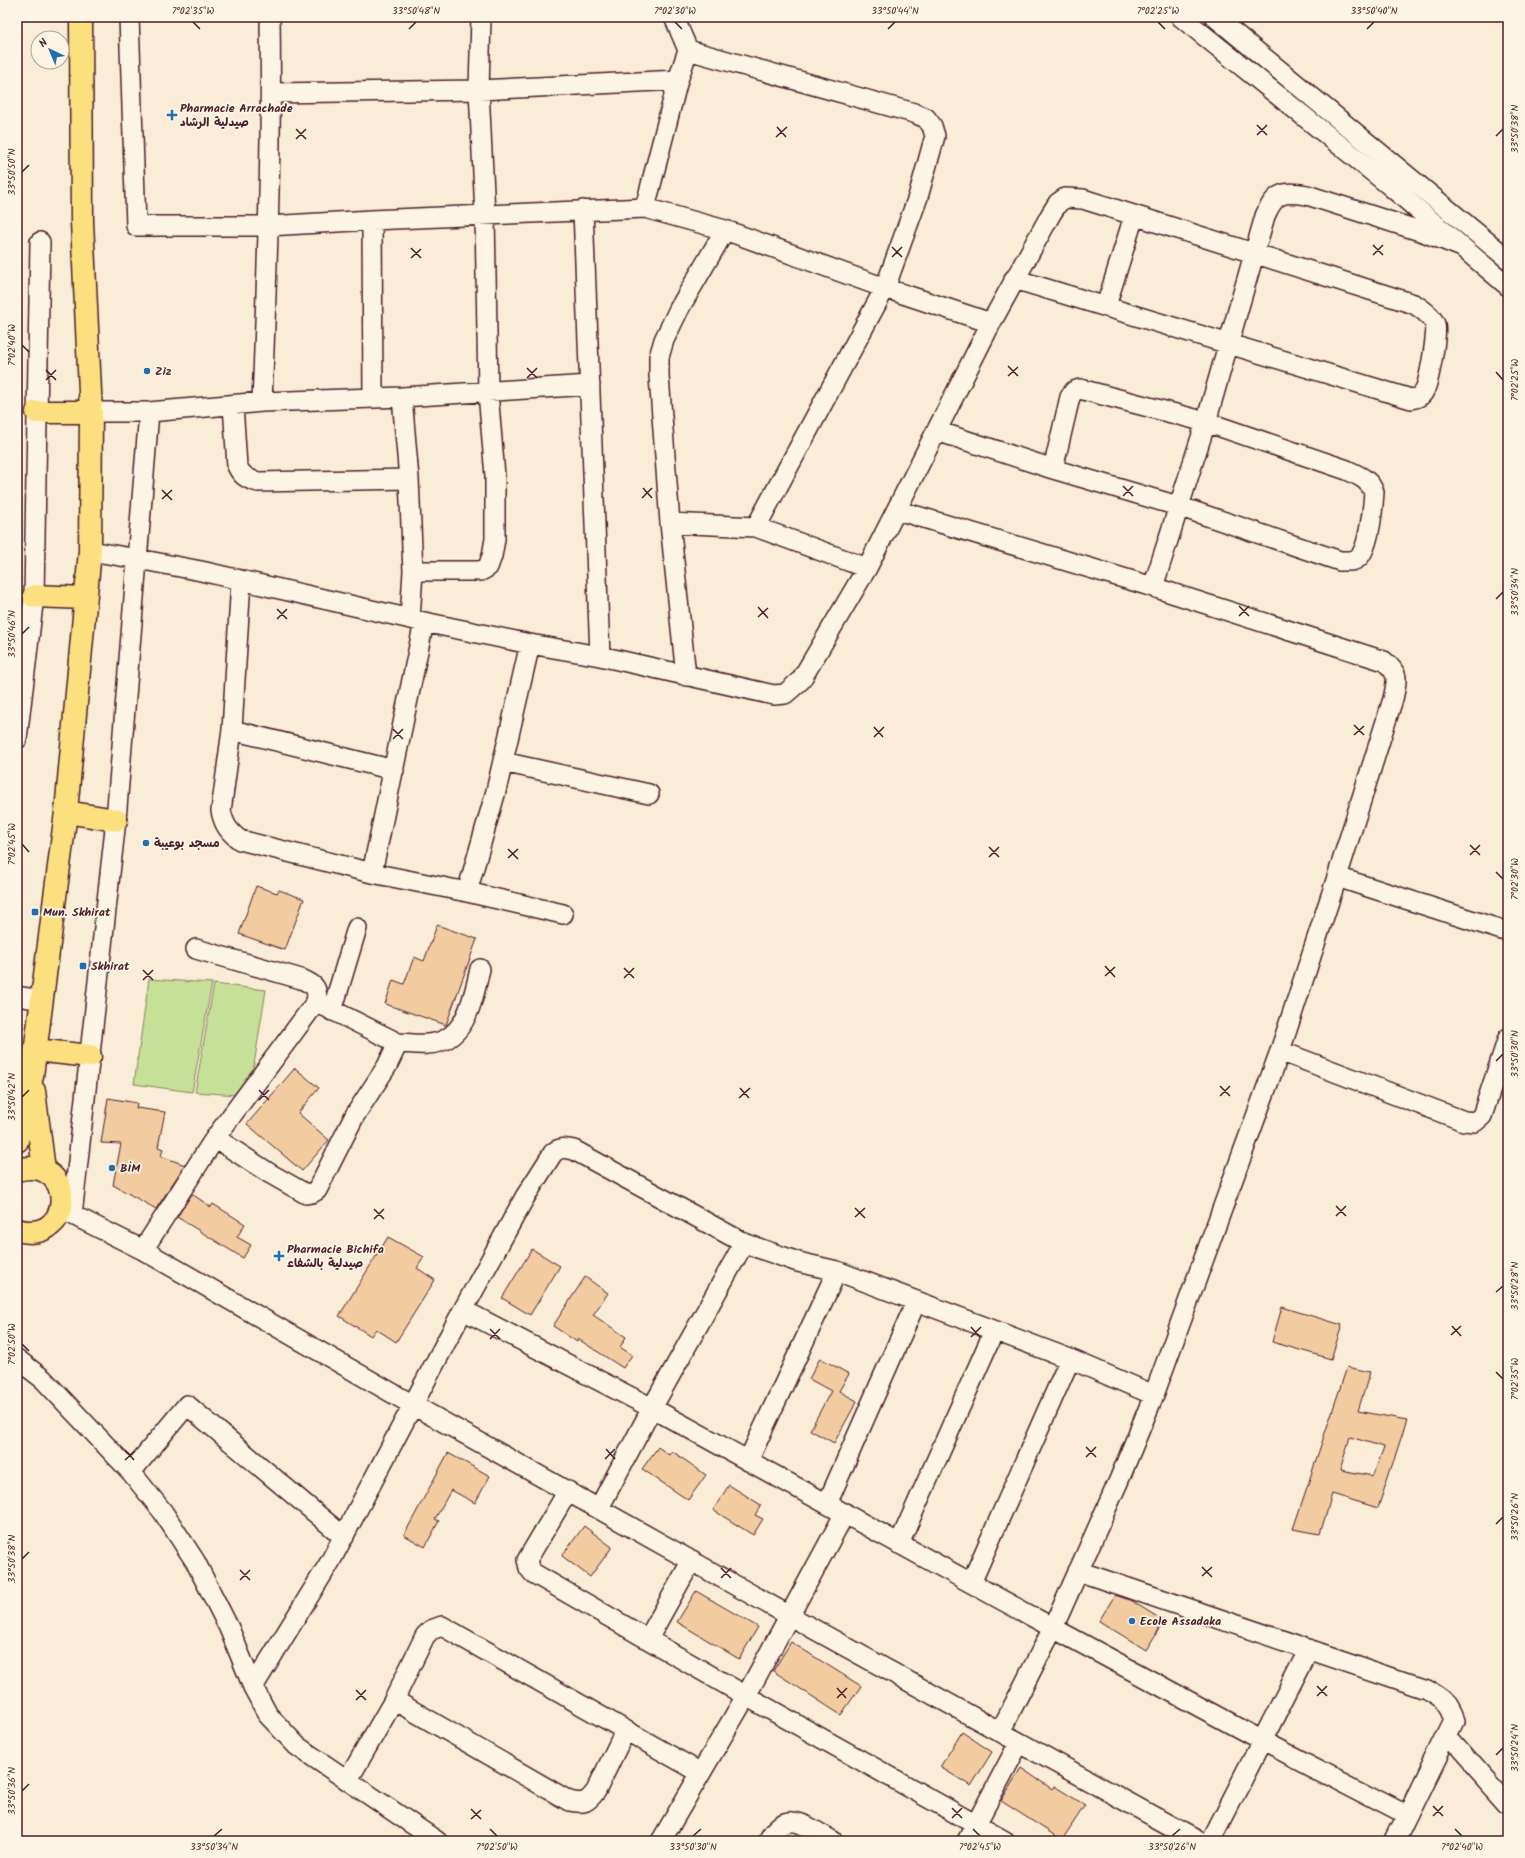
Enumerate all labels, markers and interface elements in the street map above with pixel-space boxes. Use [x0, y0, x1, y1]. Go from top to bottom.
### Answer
text: 7°02'35"W [172, 3, 214, 19]
text: 33°50'48"N [392, 3, 440, 19]
text: 7°02'30"W [654, 3, 696, 19]
text: 33°50'44"N [871, 3, 919, 19]
text: 7°02'25"W [1137, 3, 1179, 19]
text: 33°50'40"N [1350, 3, 1398, 19]
north arrow [30, 30, 70, 70]
text: N [35, 35, 53, 52]
place label: Pharmacie Arrachade صيدلية الرشاد [180, 99, 293, 132]
text: 33°50'38"N [1507, 105, 1523, 153]
marker: Pharmacie Arrachade صيدلية الرشاد [167, 110, 177, 120]
text: 33°50'50"N [4, 148, 20, 196]
text: 7°02'40"W [4, 324, 20, 366]
text: 7°02'25"W [1507, 359, 1523, 401]
place label: Ziz [155, 362, 172, 381]
marker: Ziz [142, 366, 152, 376]
text: 33°50'34"N [1507, 568, 1523, 616]
text: 33°50'46"N [4, 610, 20, 658]
text: 7°02'45"W [4, 823, 20, 865]
place label: مسجد بوعيبة [154, 834, 220, 853]
marker: مسجد بوعيبة [141, 838, 151, 848]
text: 7°02'30"W [1507, 858, 1523, 900]
place label: Mun. Skhirat [43, 903, 111, 922]
marker: Mun. Skhirat [30, 907, 40, 917]
place label: Skhirat [91, 957, 130, 976]
marker: Skhirat [78, 961, 88, 971]
text: 33°50'30"N [1507, 1030, 1523, 1078]
text: 33°50'42"N [4, 1073, 20, 1121]
place label: BİM [120, 1159, 141, 1178]
marker: BİM [107, 1163, 117, 1173]
place label: Pharmacie Bichifa صيدلية بالشفاء [287, 1240, 384, 1273]
marker: Pharmacie Bichifa صيدلية بالشفاء [274, 1251, 284, 1261]
text: 33°50'28"N [1507, 1262, 1523, 1310]
text: 7°02'50"W [4, 1323, 20, 1365]
text: 7°02'35"W [1507, 1358, 1523, 1400]
text: 33°50'26"N [1507, 1493, 1523, 1541]
text: 33°50'38"N [4, 1535, 20, 1583]
place label: Ecole Assadaka [1140, 1612, 1221, 1631]
marker: Ecole Assadaka [1127, 1616, 1137, 1626]
text: 33°50'24"N [1507, 1724, 1523, 1772]
text: 33°50'36"N [4, 1767, 20, 1815]
text: 33°50'34"N [190, 1839, 238, 1855]
text: 7°02'50"W [476, 1839, 518, 1855]
text: 33°50'30"N [669, 1839, 717, 1855]
text: 7°02'45"W [959, 1839, 1001, 1855]
text: 33°50'26"N [1148, 1839, 1196, 1855]
text: 7°02'40"W [1441, 1839, 1483, 1855]

